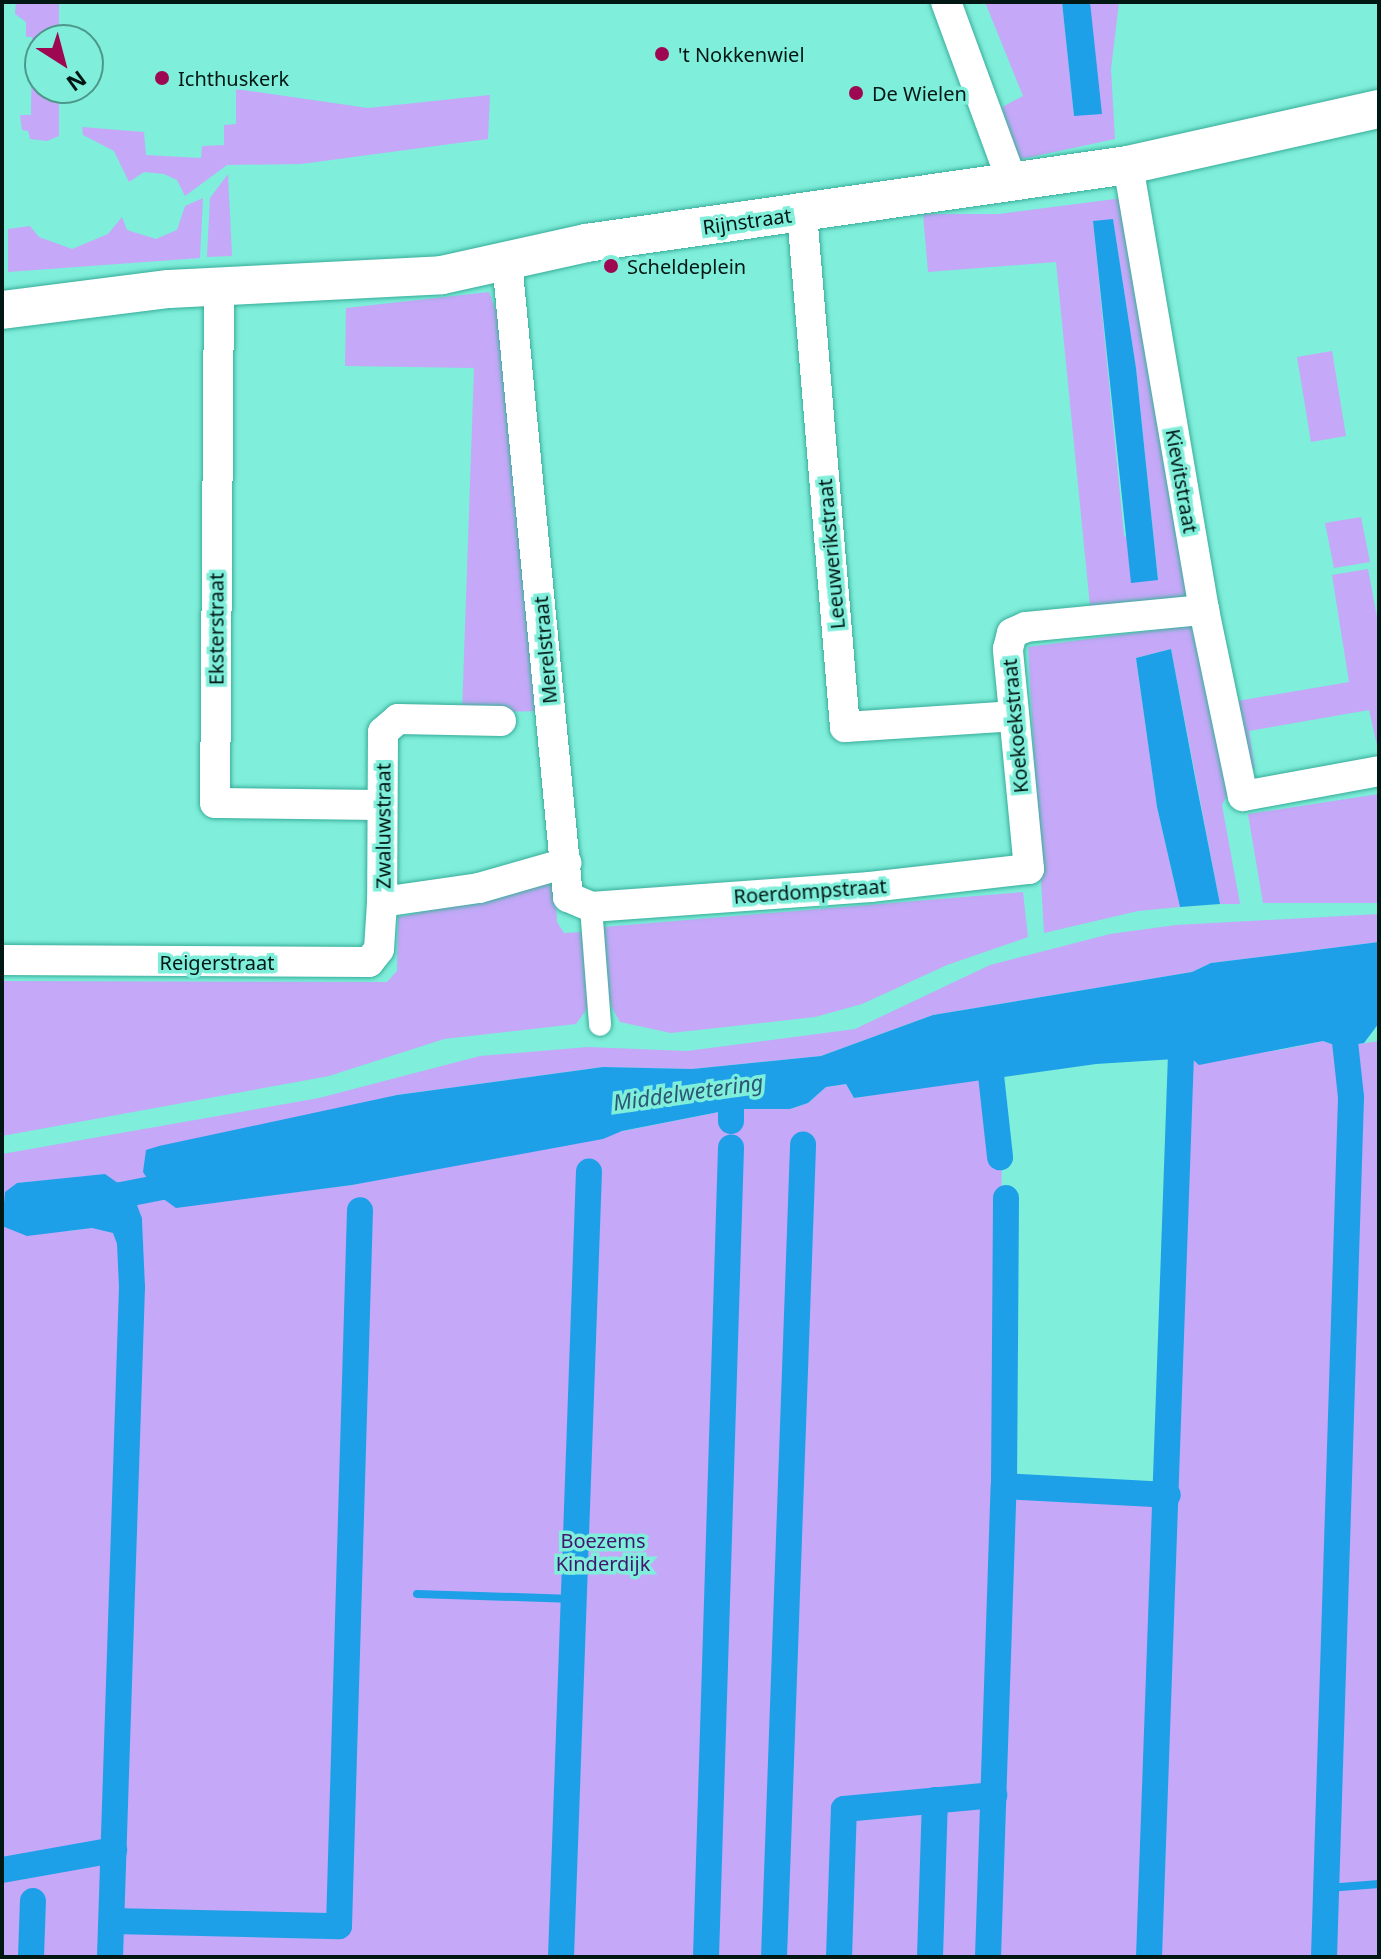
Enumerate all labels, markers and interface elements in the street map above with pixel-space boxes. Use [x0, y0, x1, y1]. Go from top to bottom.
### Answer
north arrow [24, 24, 104, 104]
place label: 't Nokkenwiel [678, 42, 805, 66]
marker: 't Nokkenwiel [653, 45, 671, 63]
text: N [61, 64, 93, 99]
place label: Ichthuskerk [178, 66, 289, 90]
marker: Ichthuskerk [153, 69, 171, 87]
place label: De Wielen [872, 81, 967, 105]
marker: De Wielen [847, 84, 865, 102]
street label: Rijnstraat [701, 203, 793, 239]
place label: Scheldeplein [627, 254, 746, 278]
marker: Scheldeplein [602, 257, 620, 275]
street label: Kievitstraat [1161, 427, 1203, 535]
street label: Leeuwerikstraat [812, 478, 850, 630]
street label: Eksterstraat [204, 573, 228, 685]
street label: Merelstraat [528, 595, 562, 705]
street label: Koekoekstraat [997, 658, 1033, 794]
street label: Zwaluwstraat [371, 763, 395, 889]
street label: Roerdompstraat [733, 874, 887, 908]
street label: Reigerstraat [159, 950, 275, 974]
water label: Middelwetering [611, 1068, 765, 1116]
park label: Boezems Kinderdijk [556, 1528, 650, 1575]

